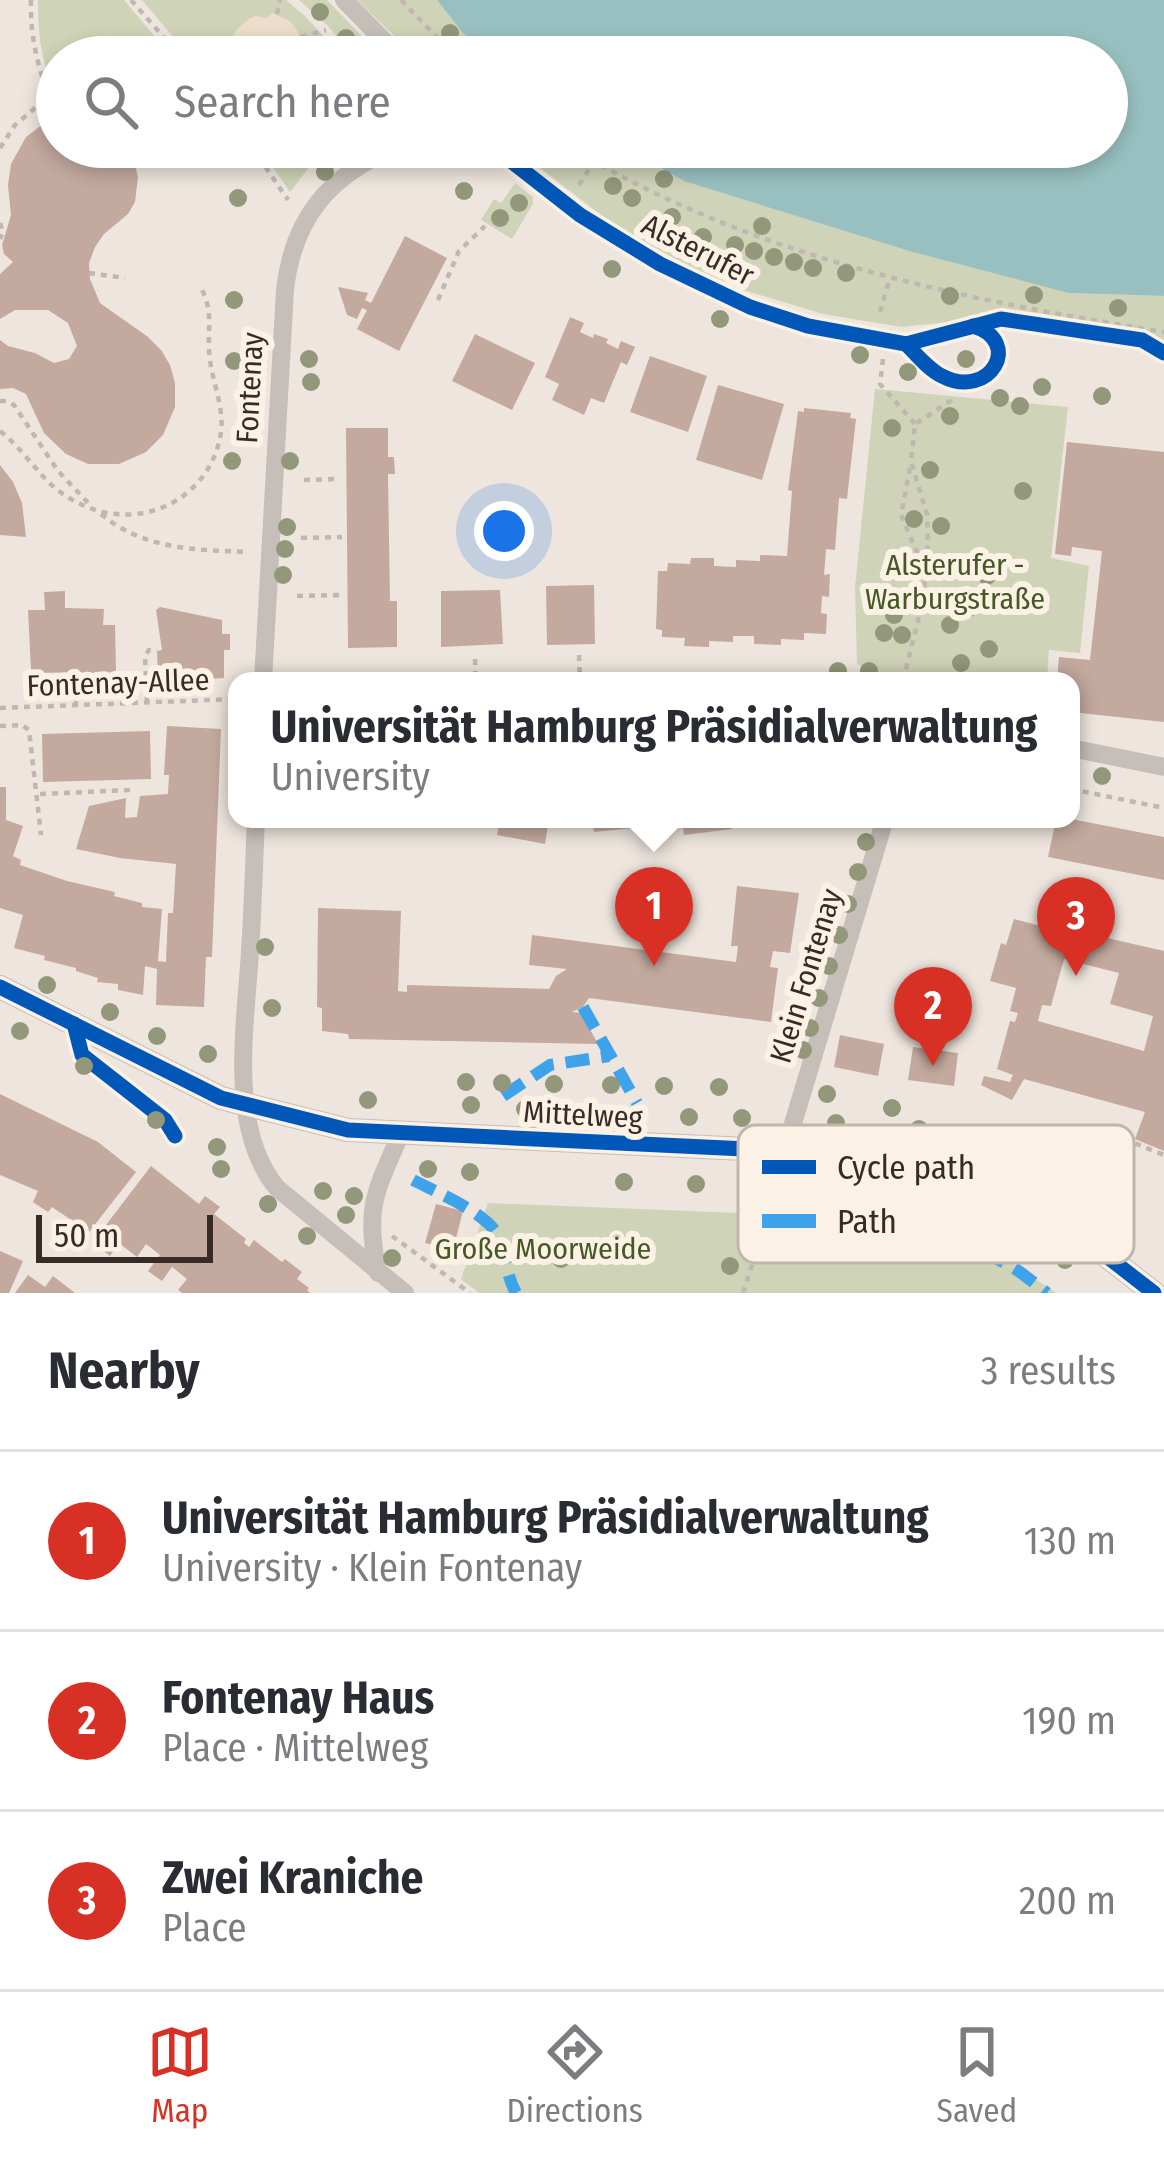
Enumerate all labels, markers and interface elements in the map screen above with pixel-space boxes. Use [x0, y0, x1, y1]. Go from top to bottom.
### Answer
search box [36, 36, 1128, 168]
icon: search [78, 69, 144, 135]
text: Search here [174, 75, 391, 129]
street label: Alsterufer [636, 206, 761, 294]
street label: Fontenay [229, 331, 271, 445]
your location [474, 501, 534, 561]
park label: Alsterufer - Warburgstraße [865, 547, 1045, 617]
street label: Fontenay-Allee [26, 662, 210, 704]
popup [228, 672, 1080, 828]
text: Universität Hamburg Präsidialverwaltung [271, 700, 1037, 754]
text: University [271, 754, 430, 800]
pin: 1 [615, 867, 693, 966]
pin: 3 [1037, 877, 1115, 976]
street label: Klein Fontenay [762, 884, 850, 1067]
pin: 2 [894, 967, 972, 1066]
street label: Mittelweg [522, 1094, 644, 1136]
legend [738, 1125, 1134, 1263]
text: Cycle path [837, 1148, 975, 1188]
text: Path [837, 1202, 897, 1242]
scale bar [36, 1209, 213, 1262]
text: 50 m [54, 1216, 119, 1256]
park label: Große Moorweide [435, 1231, 651, 1267]
text: Nearby [48, 1340, 200, 1402]
text: 3 results [981, 1348, 1116, 1394]
text: Universität Hamburg Präsidialverwaltung [162, 1491, 929, 1545]
text: 1 [79, 1518, 95, 1564]
text: 130 m [1024, 1518, 1116, 1564]
text: University · Klein Fontenay [162, 1545, 582, 1591]
text: Fontenay Haus [162, 1671, 434, 1725]
text: 2 [78, 1698, 96, 1744]
text: 190 m [1022, 1698, 1116, 1744]
text: Place · Mittelweg [162, 1725, 428, 1771]
text: Zwei Kraniche [162, 1851, 423, 1905]
text: 3 [78, 1878, 96, 1924]
text: 200 m [1019, 1878, 1116, 1924]
text: Place [162, 1905, 246, 1951]
tab: Map [147, 2019, 213, 2131]
tab: Directions [506, 2019, 643, 2131]
tab: Saved [937, 2019, 1017, 2131]

